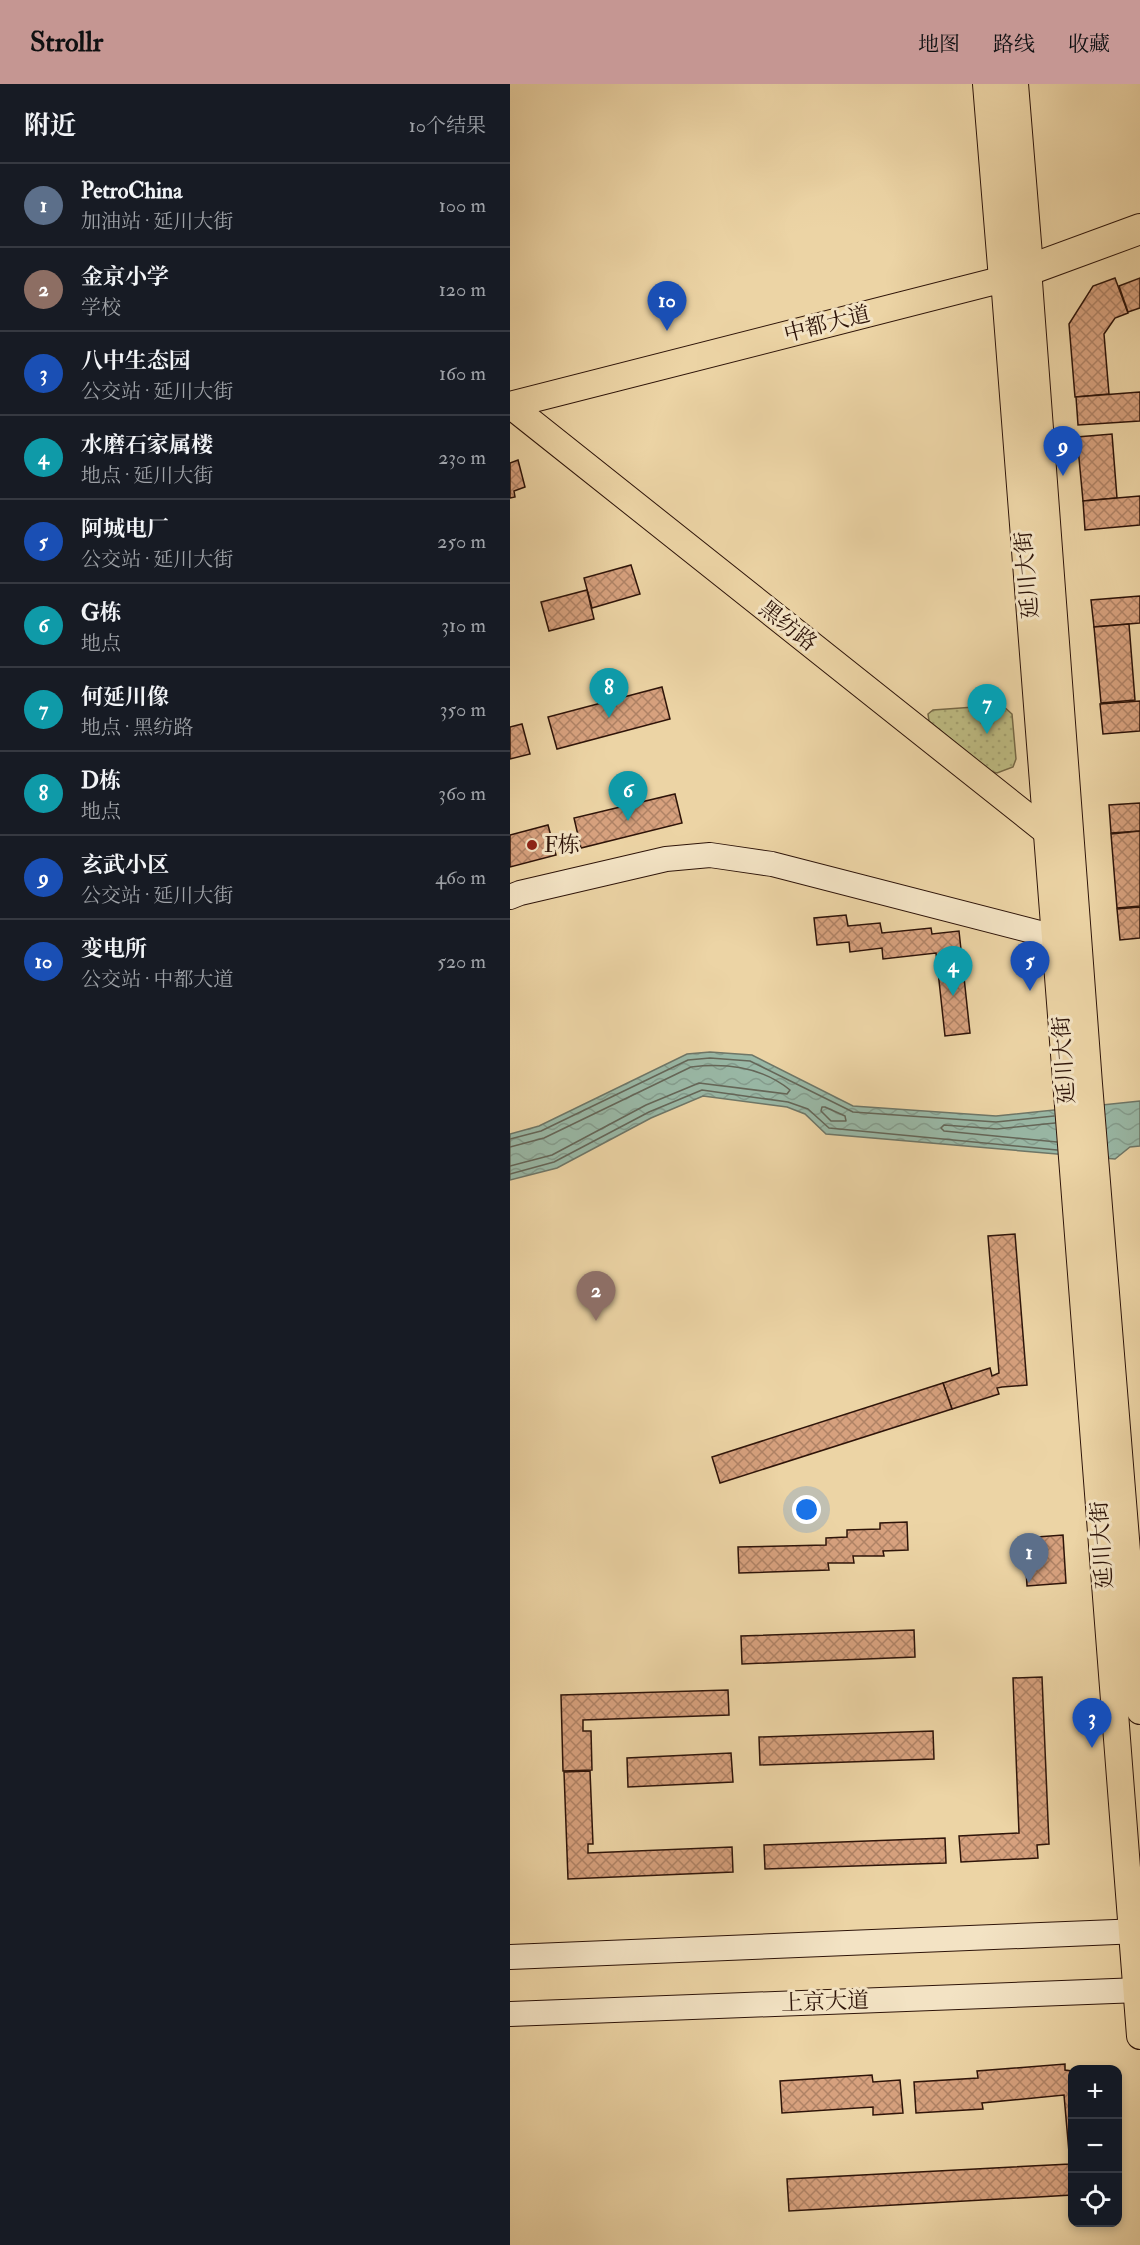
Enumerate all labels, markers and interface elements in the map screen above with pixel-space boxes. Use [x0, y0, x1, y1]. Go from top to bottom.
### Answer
text: Strollr [30, 25, 103, 60]
text: 地图 [918, 31, 960, 58]
text: 路线 [993, 31, 1035, 58]
text: 收藏 [1068, 31, 1110, 58]
text: 附近 [24, 110, 76, 142]
text: 10个结果 [409, 113, 486, 138]
text: PetroChina [81, 177, 182, 205]
text: 1 [40, 193, 47, 218]
text: 100 m [439, 193, 486, 218]
text: 加油站 · 延川大街 [81, 209, 233, 234]
text: 金京小学 [81, 263, 169, 291]
text: 2 [38, 277, 49, 302]
text: 120 m [439, 277, 486, 302]
pin: 10 [648, 282, 686, 331]
text: 学校 [81, 295, 121, 320]
street label: 中都大道 [781, 300, 873, 348]
text: 八中生态园 [81, 347, 191, 375]
text: 3 [40, 361, 47, 386]
text: 160 m [439, 361, 486, 386]
text: 公交站 · 延川大街 [81, 379, 233, 404]
pin: 9 [1044, 426, 1082, 476]
text: 水磨石家属楼 [81, 431, 213, 459]
text: 4 [38, 445, 49, 470]
text: 230 m [438, 445, 486, 470]
text: 地点 · 延川大街 [81, 463, 213, 488]
text: 阿城电厂 [81, 515, 169, 543]
text: 5 [39, 529, 48, 554]
text: 250 m [437, 529, 486, 554]
street label: 延川大街 [1009, 530, 1045, 620]
text: 公交站 · 延川大街 [81, 547, 233, 572]
street label: 黑纺路 [753, 595, 823, 657]
text: G栋 [81, 599, 122, 627]
text: 6 [38, 613, 49, 638]
text: 310 m [441, 613, 486, 638]
text: 地点 [81, 631, 121, 656]
pin: 8 [590, 668, 628, 718]
text: 何延川像 [81, 683, 169, 711]
pin: 7 [968, 684, 1006, 734]
text: 7 [39, 697, 48, 722]
text: 350 m [440, 697, 486, 722]
text: 地点 · 黑纺路 [81, 715, 193, 740]
text: D栋 [81, 767, 121, 795]
pin: 6 [608, 772, 648, 821]
text: 8 [39, 781, 48, 806]
text: 360 m [438, 781, 486, 806]
text: 地点 [81, 799, 121, 824]
place label: F栋 [544, 831, 580, 859]
marker: F栋 [525, 838, 539, 852]
text: 玄武小区 [81, 851, 169, 879]
text: 9 [38, 865, 49, 890]
text: 460 m [435, 865, 486, 890]
text: 公交站 · 延川大街 [81, 883, 233, 908]
text: 变电所 [81, 935, 147, 963]
pin: 5 [1010, 942, 1050, 991]
pin: 4 [934, 946, 972, 996]
text: 10 [35, 949, 52, 974]
text: 520 m [437, 949, 486, 974]
text: 公交站 · 中都大道 [81, 967, 233, 992]
street label: 延川大街 [1047, 1015, 1081, 1105]
pin: 2 [576, 1272, 616, 1321]
your location [792, 1495, 821, 1524]
street label: 延川大街 [1085, 1500, 1119, 1590]
pin: 1 [1010, 1534, 1048, 1583]
pin: 3 [1072, 1698, 1112, 1748]
street label: 上京大道 [781, 1986, 869, 2018]
map controls [1068, 2065, 1122, 2227]
button: + [1068, 2065, 1122, 2119]
button: − [1068, 2119, 1122, 2173]
button: locate [1068, 2173, 1122, 2227]

